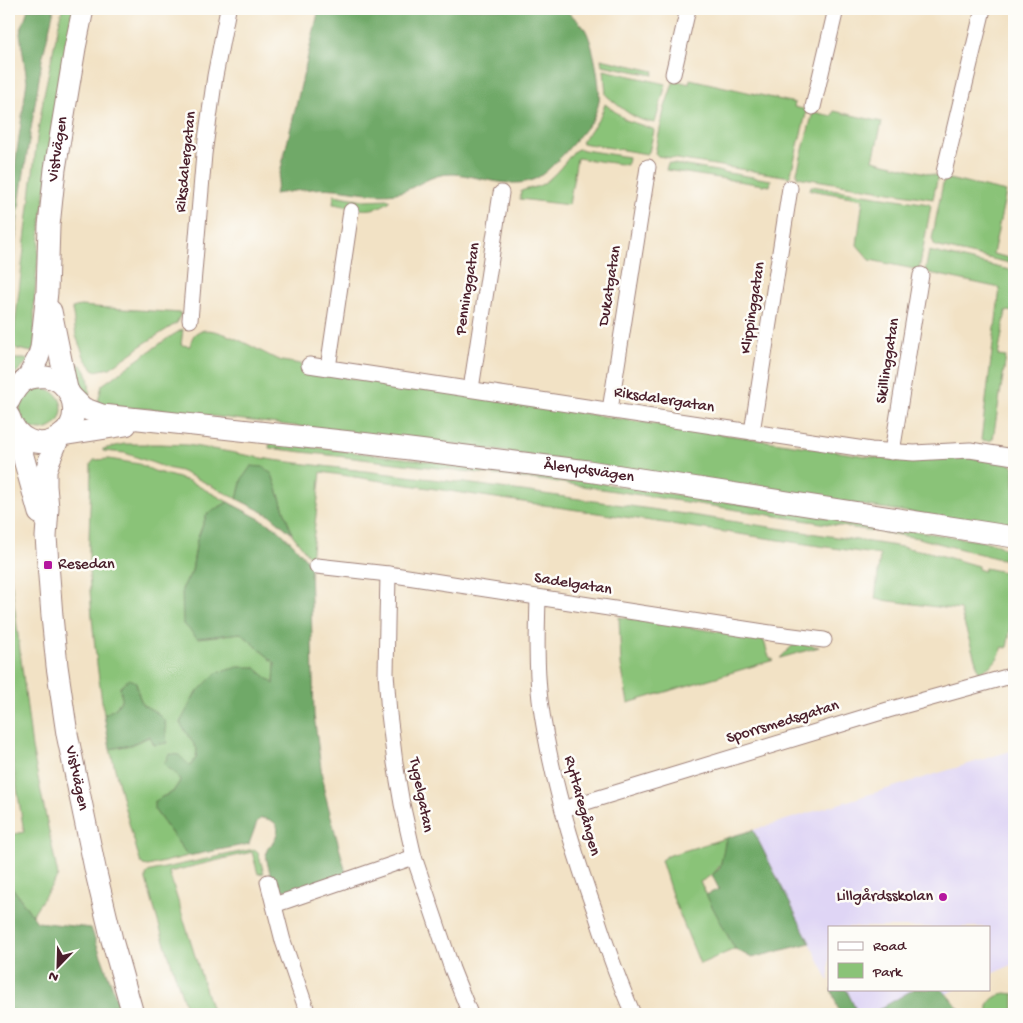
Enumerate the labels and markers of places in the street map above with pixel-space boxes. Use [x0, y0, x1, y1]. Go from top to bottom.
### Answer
place label: Resedan [58, 556, 115, 575]
marker: Resedan [42, 559, 54, 571]
place label: Lillgårdsskolan [836, 888, 933, 907]
marker: Lillgårdsskolan [937, 891, 949, 903]

